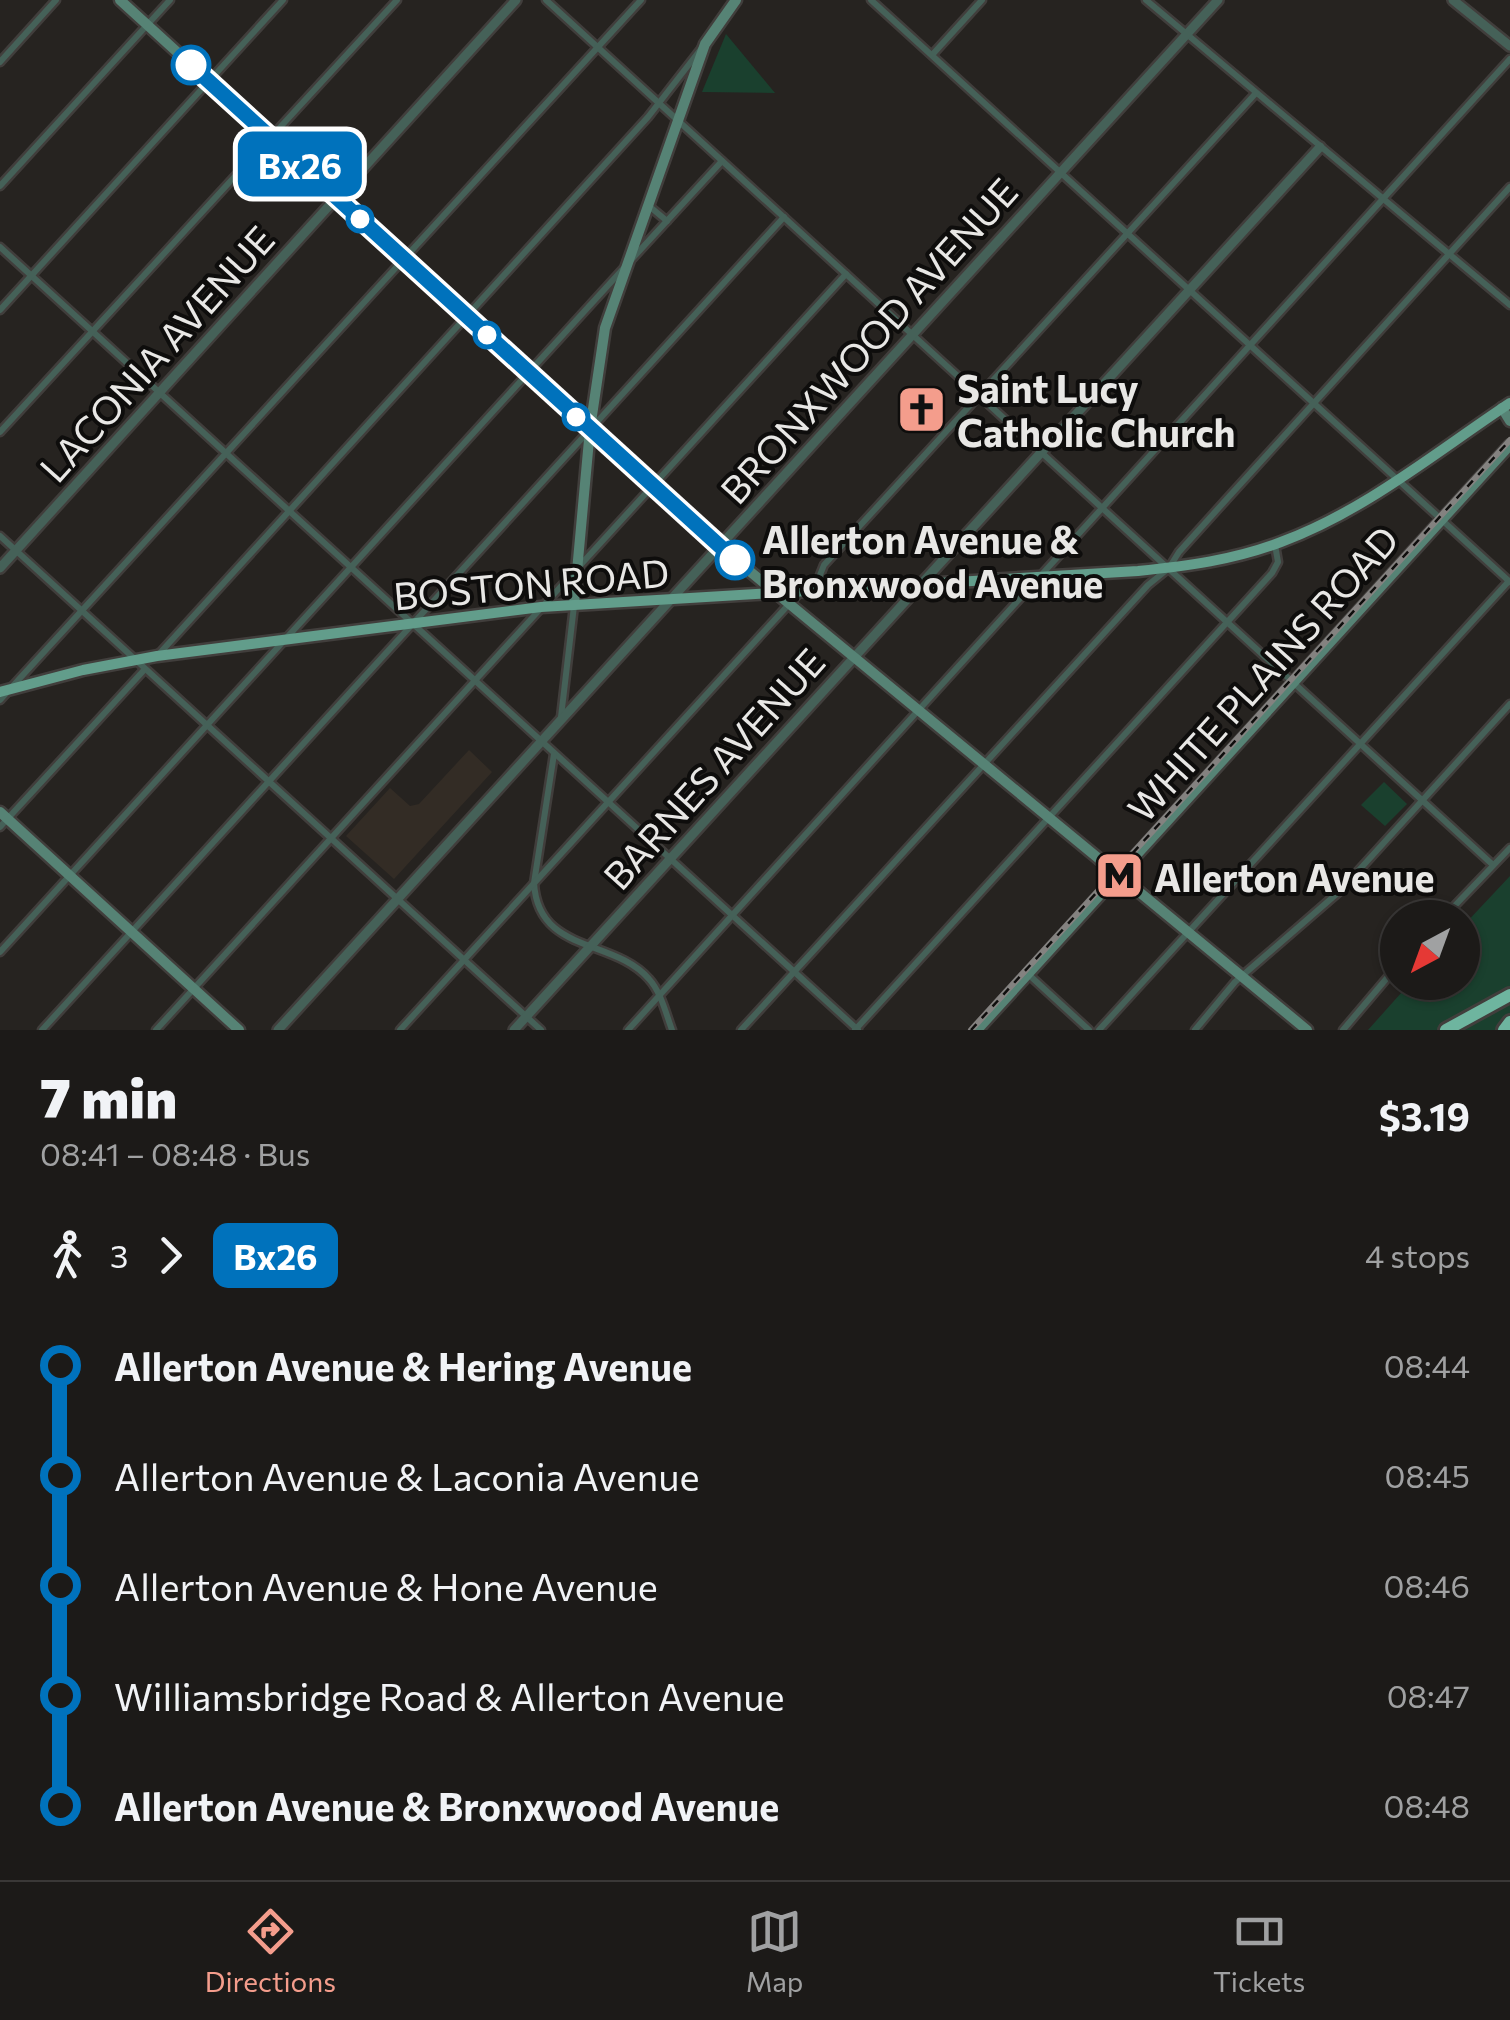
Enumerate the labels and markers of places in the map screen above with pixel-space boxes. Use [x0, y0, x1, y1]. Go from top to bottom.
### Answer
unlabelled marker [172, 46, 210, 84]
unlabelled marker [347, 206, 373, 232]
unlabelled marker [474, 322, 500, 348]
place label: Saint Lucy Catholic Church [957, 364, 1236, 455]
church icon: Saint Lucy Catholic Church [896, 383, 948, 435]
unlabelled marker [563, 404, 589, 430]
place label: Allerton Avenue & Bronxwood Avenue [762, 515, 1103, 606]
marker: Allerton Avenue & Bronxwood Avenue [716, 541, 754, 579]
metro station icon: Allerton Avenue [1093, 850, 1145, 902]
place label: Allerton Avenue [1154, 853, 1435, 900]

